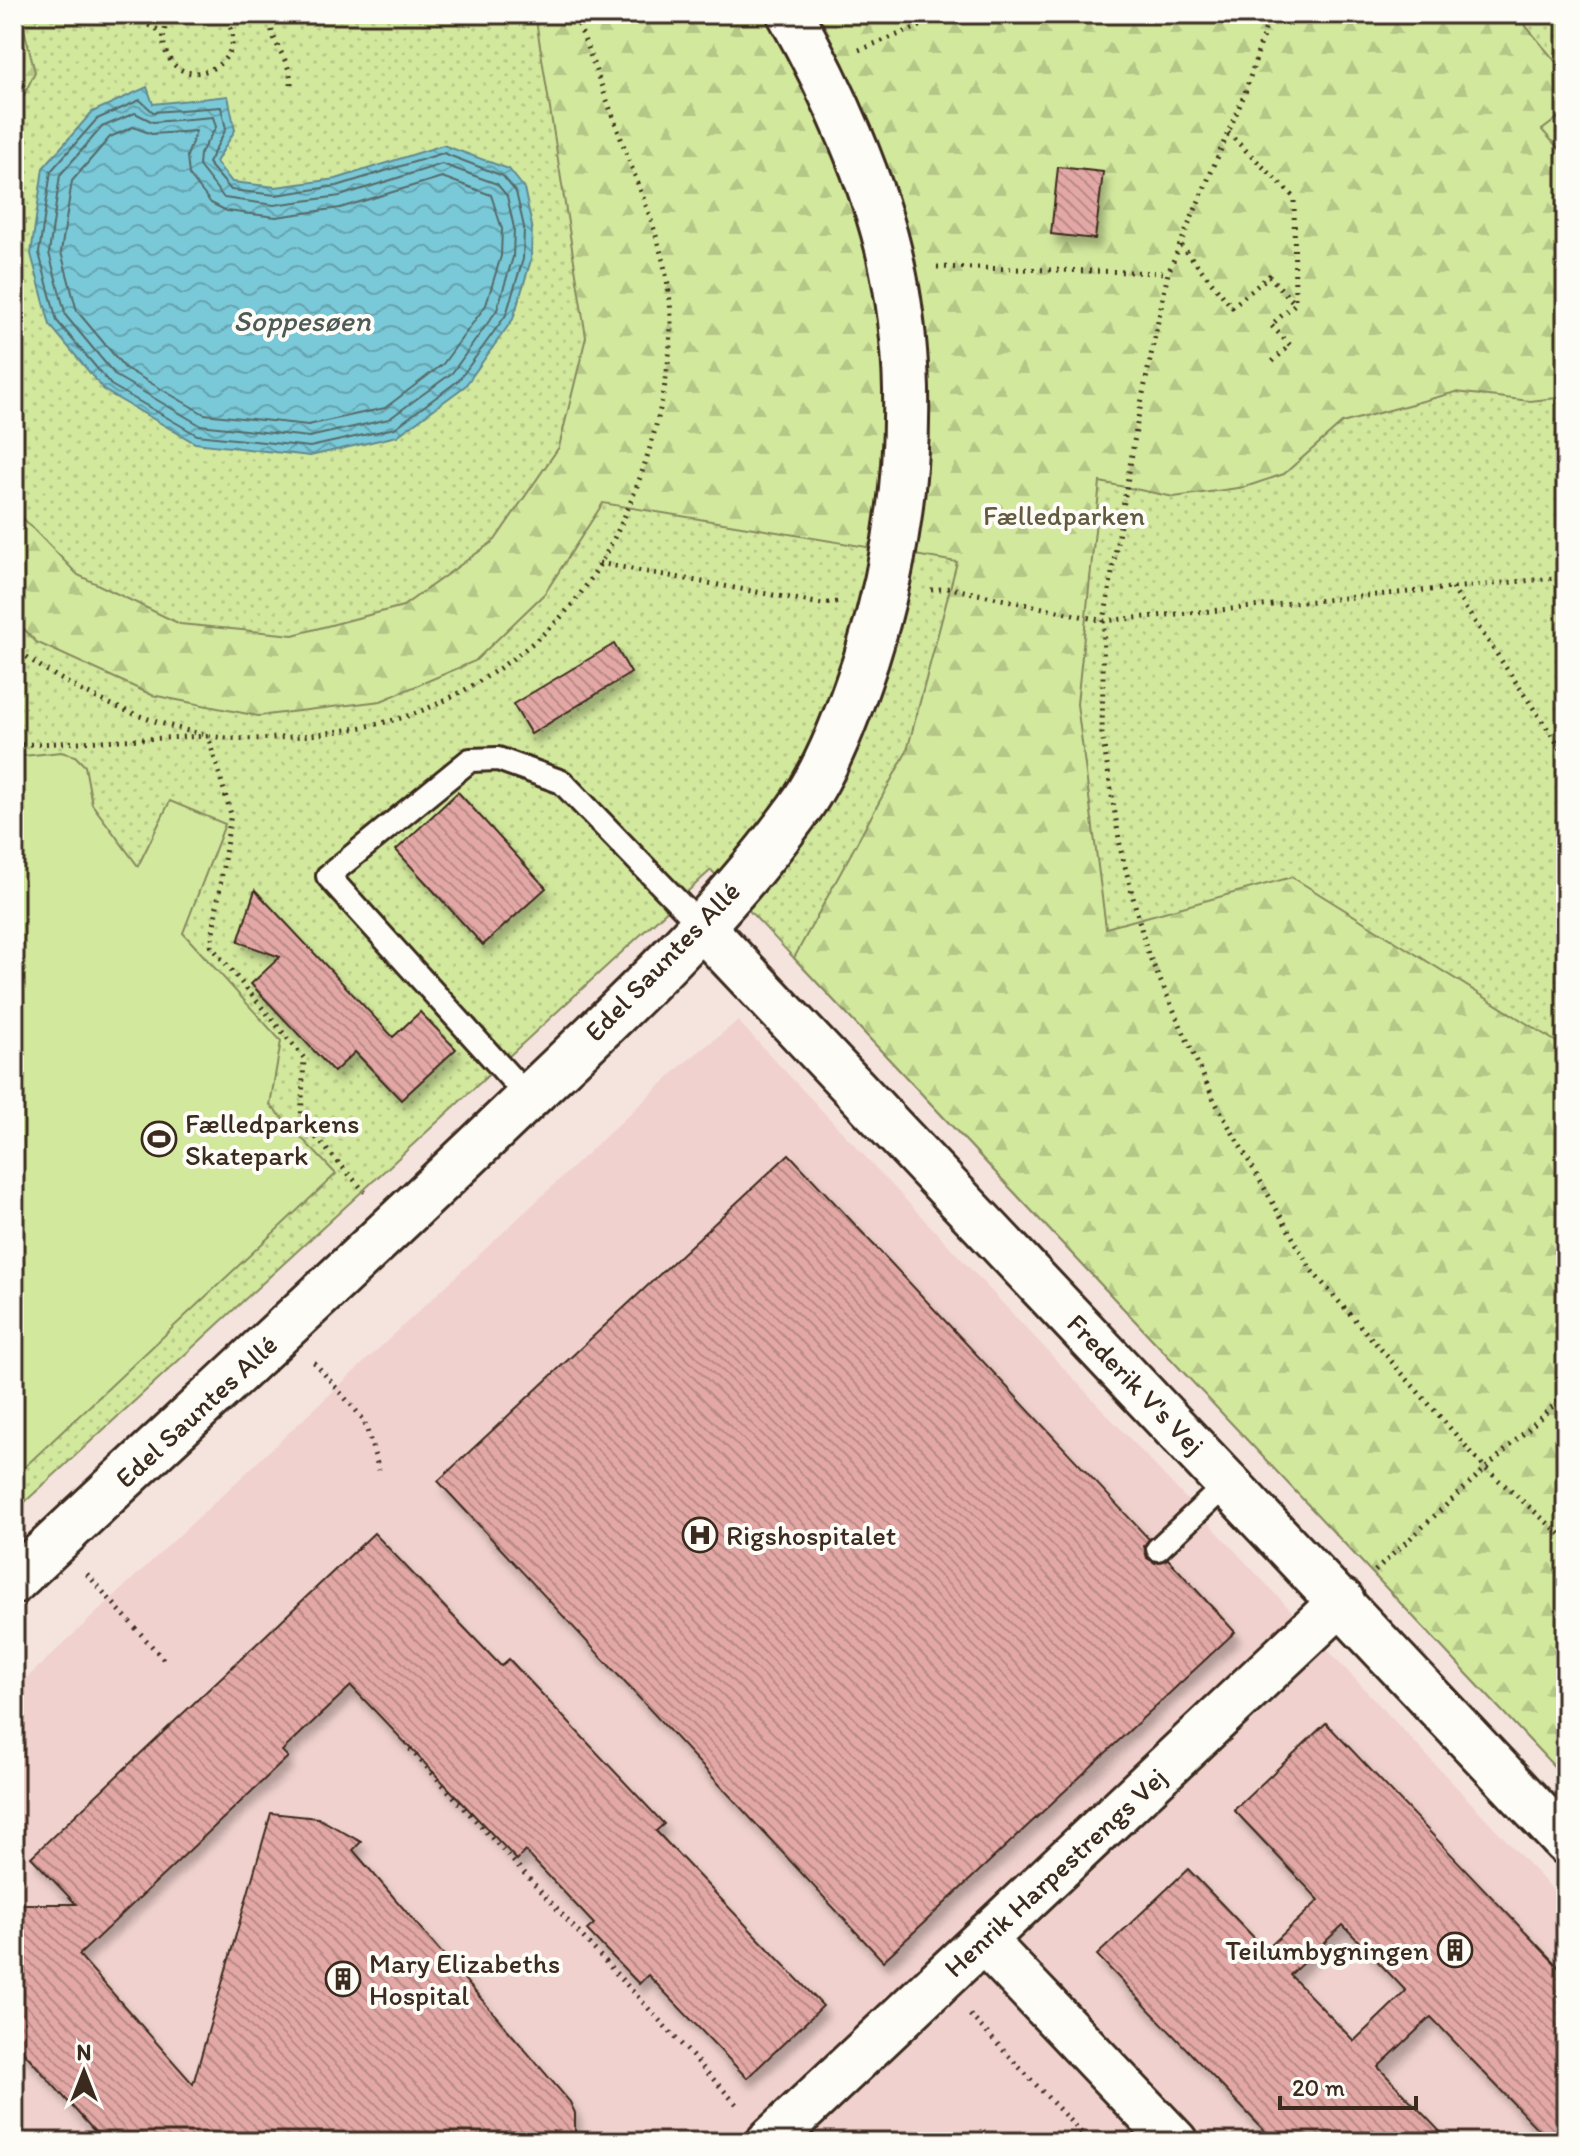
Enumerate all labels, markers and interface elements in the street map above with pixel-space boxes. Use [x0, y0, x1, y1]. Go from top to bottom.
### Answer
water label: Soppesøen [233, 302, 371, 339]
park label: Fælledparken [983, 498, 1145, 532]
street label: Edel Sauntes Allé [577, 874, 747, 1048]
place label: Fælledparkens Skatepark [185, 1106, 360, 1172]
sports icon: Fælledparkens Skatepark [140, 1120, 178, 1158]
street label: Frederik V's Vej [1060, 1306, 1212, 1462]
street label: Edel Sauntes Allé [108, 1327, 284, 1495]
hospital icon: Rigshospitalet [681, 1516, 719, 1554]
place label: Rigshospitalet [726, 1518, 896, 1552]
street label: Henrik Harpestrengs Vej [937, 1760, 1173, 1984]
building icon: Teilumbygningen [1436, 1931, 1474, 1969]
place label: Teilumbygningen [1225, 1933, 1429, 1967]
place label: Mary Elizabeths Hospital [369, 1946, 560, 2012]
building icon: Mary Elizabeths Hospital [324, 1960, 362, 1998]
north arrow [44, 2032, 124, 2112]
text: N [77, 2039, 91, 2066]
scale bar [1280, 2060, 1416, 2110]
text: 20 m [1292, 2073, 1345, 2102]

